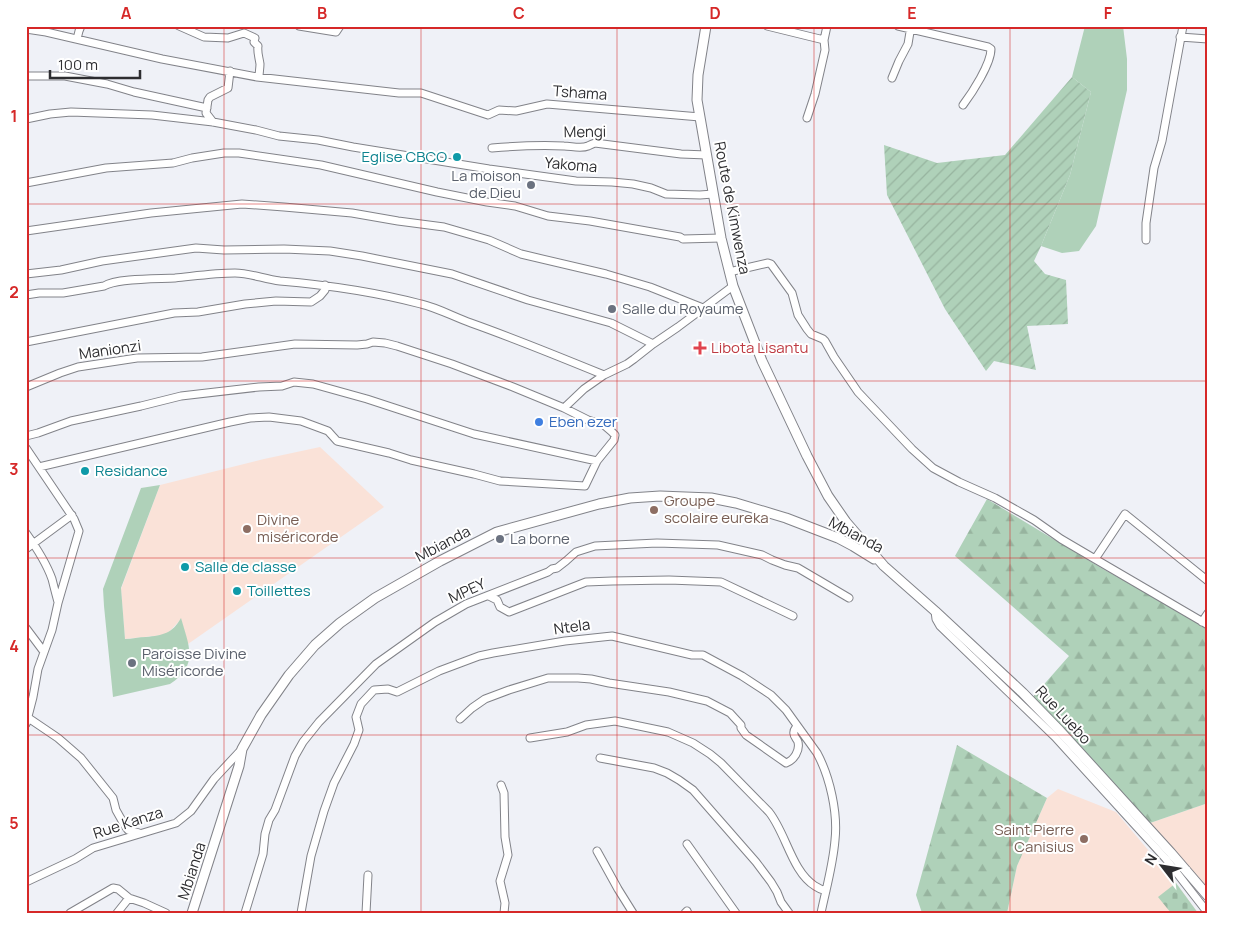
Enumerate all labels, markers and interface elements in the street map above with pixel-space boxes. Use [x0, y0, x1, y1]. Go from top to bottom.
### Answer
text: A [121, 2, 132, 24]
text: B [317, 2, 327, 24]
text: C [513, 2, 525, 24]
text: D [709, 2, 721, 24]
text: E [907, 2, 917, 24]
text: F [1104, 2, 1113, 24]
scale bar [50, 48, 140, 80]
text: 100 m [58, 54, 98, 75]
street label: Tshama [552, 80, 608, 105]
text: 1 [10, 105, 18, 127]
street label: Mengi [564, 121, 606, 142]
street label: Route de Kimwenza [709, 140, 756, 276]
place label: Eglise CBCO [361, 146, 447, 167]
marker: Eglise CBCO [451, 151, 463, 163]
street label: Yakoma [544, 152, 598, 177]
place label: La moison de Dieu [451, 165, 521, 203]
marker: La moison de Dieu [525, 179, 537, 191]
text: 2 [9, 281, 19, 303]
place label: Salle du Royaume [622, 298, 744, 319]
marker: Salle du Royaume [606, 303, 618, 315]
street label: Manionzi [77, 335, 142, 364]
place label: Libota Lisantu [711, 337, 808, 358]
marker: Libota Lisantu [693, 341, 707, 355]
place label: Eben ezer [549, 411, 618, 432]
marker: Eben ezer [533, 416, 545, 428]
text: 3 [9, 458, 19, 480]
place label: Residance [95, 460, 168, 481]
marker: Residance [79, 465, 91, 477]
place label: Groupe scolaire eureka [664, 490, 769, 528]
marker: Groupe scolaire eureka [648, 504, 660, 516]
place label: Divine miséricorde [257, 509, 339, 547]
street label: Mbianda [825, 511, 887, 558]
street label: Mbianda [412, 520, 474, 567]
marker: Divine miséricorde [241, 523, 253, 535]
place label: La borne [510, 528, 570, 549]
marker: La borne [494, 533, 506, 545]
place label: Salle de classe [195, 556, 297, 577]
marker: Salle de classe [179, 561, 191, 573]
street label: MPEY [445, 573, 489, 608]
place label: Toillettes [247, 580, 311, 601]
marker: Toillettes [231, 585, 243, 597]
street label: Ntela [552, 614, 592, 639]
text: 4 [9, 635, 19, 657]
place label: Paroisse Divine Miséricorde [142, 643, 247, 681]
marker: Paroisse Divine Miséricorde [126, 657, 138, 669]
street label: Rue Luebo [1031, 681, 1096, 749]
street label: Rue Kanza [90, 801, 165, 844]
text: 5 [9, 812, 19, 834]
place label: Saint Pierre Canisius [994, 819, 1074, 857]
marker: Saint Pierre Canisius [1078, 833, 1090, 845]
street label: Mbianda [172, 839, 211, 902]
north arrow [1136, 842, 1186, 892]
text: N [1140, 850, 1161, 868]

